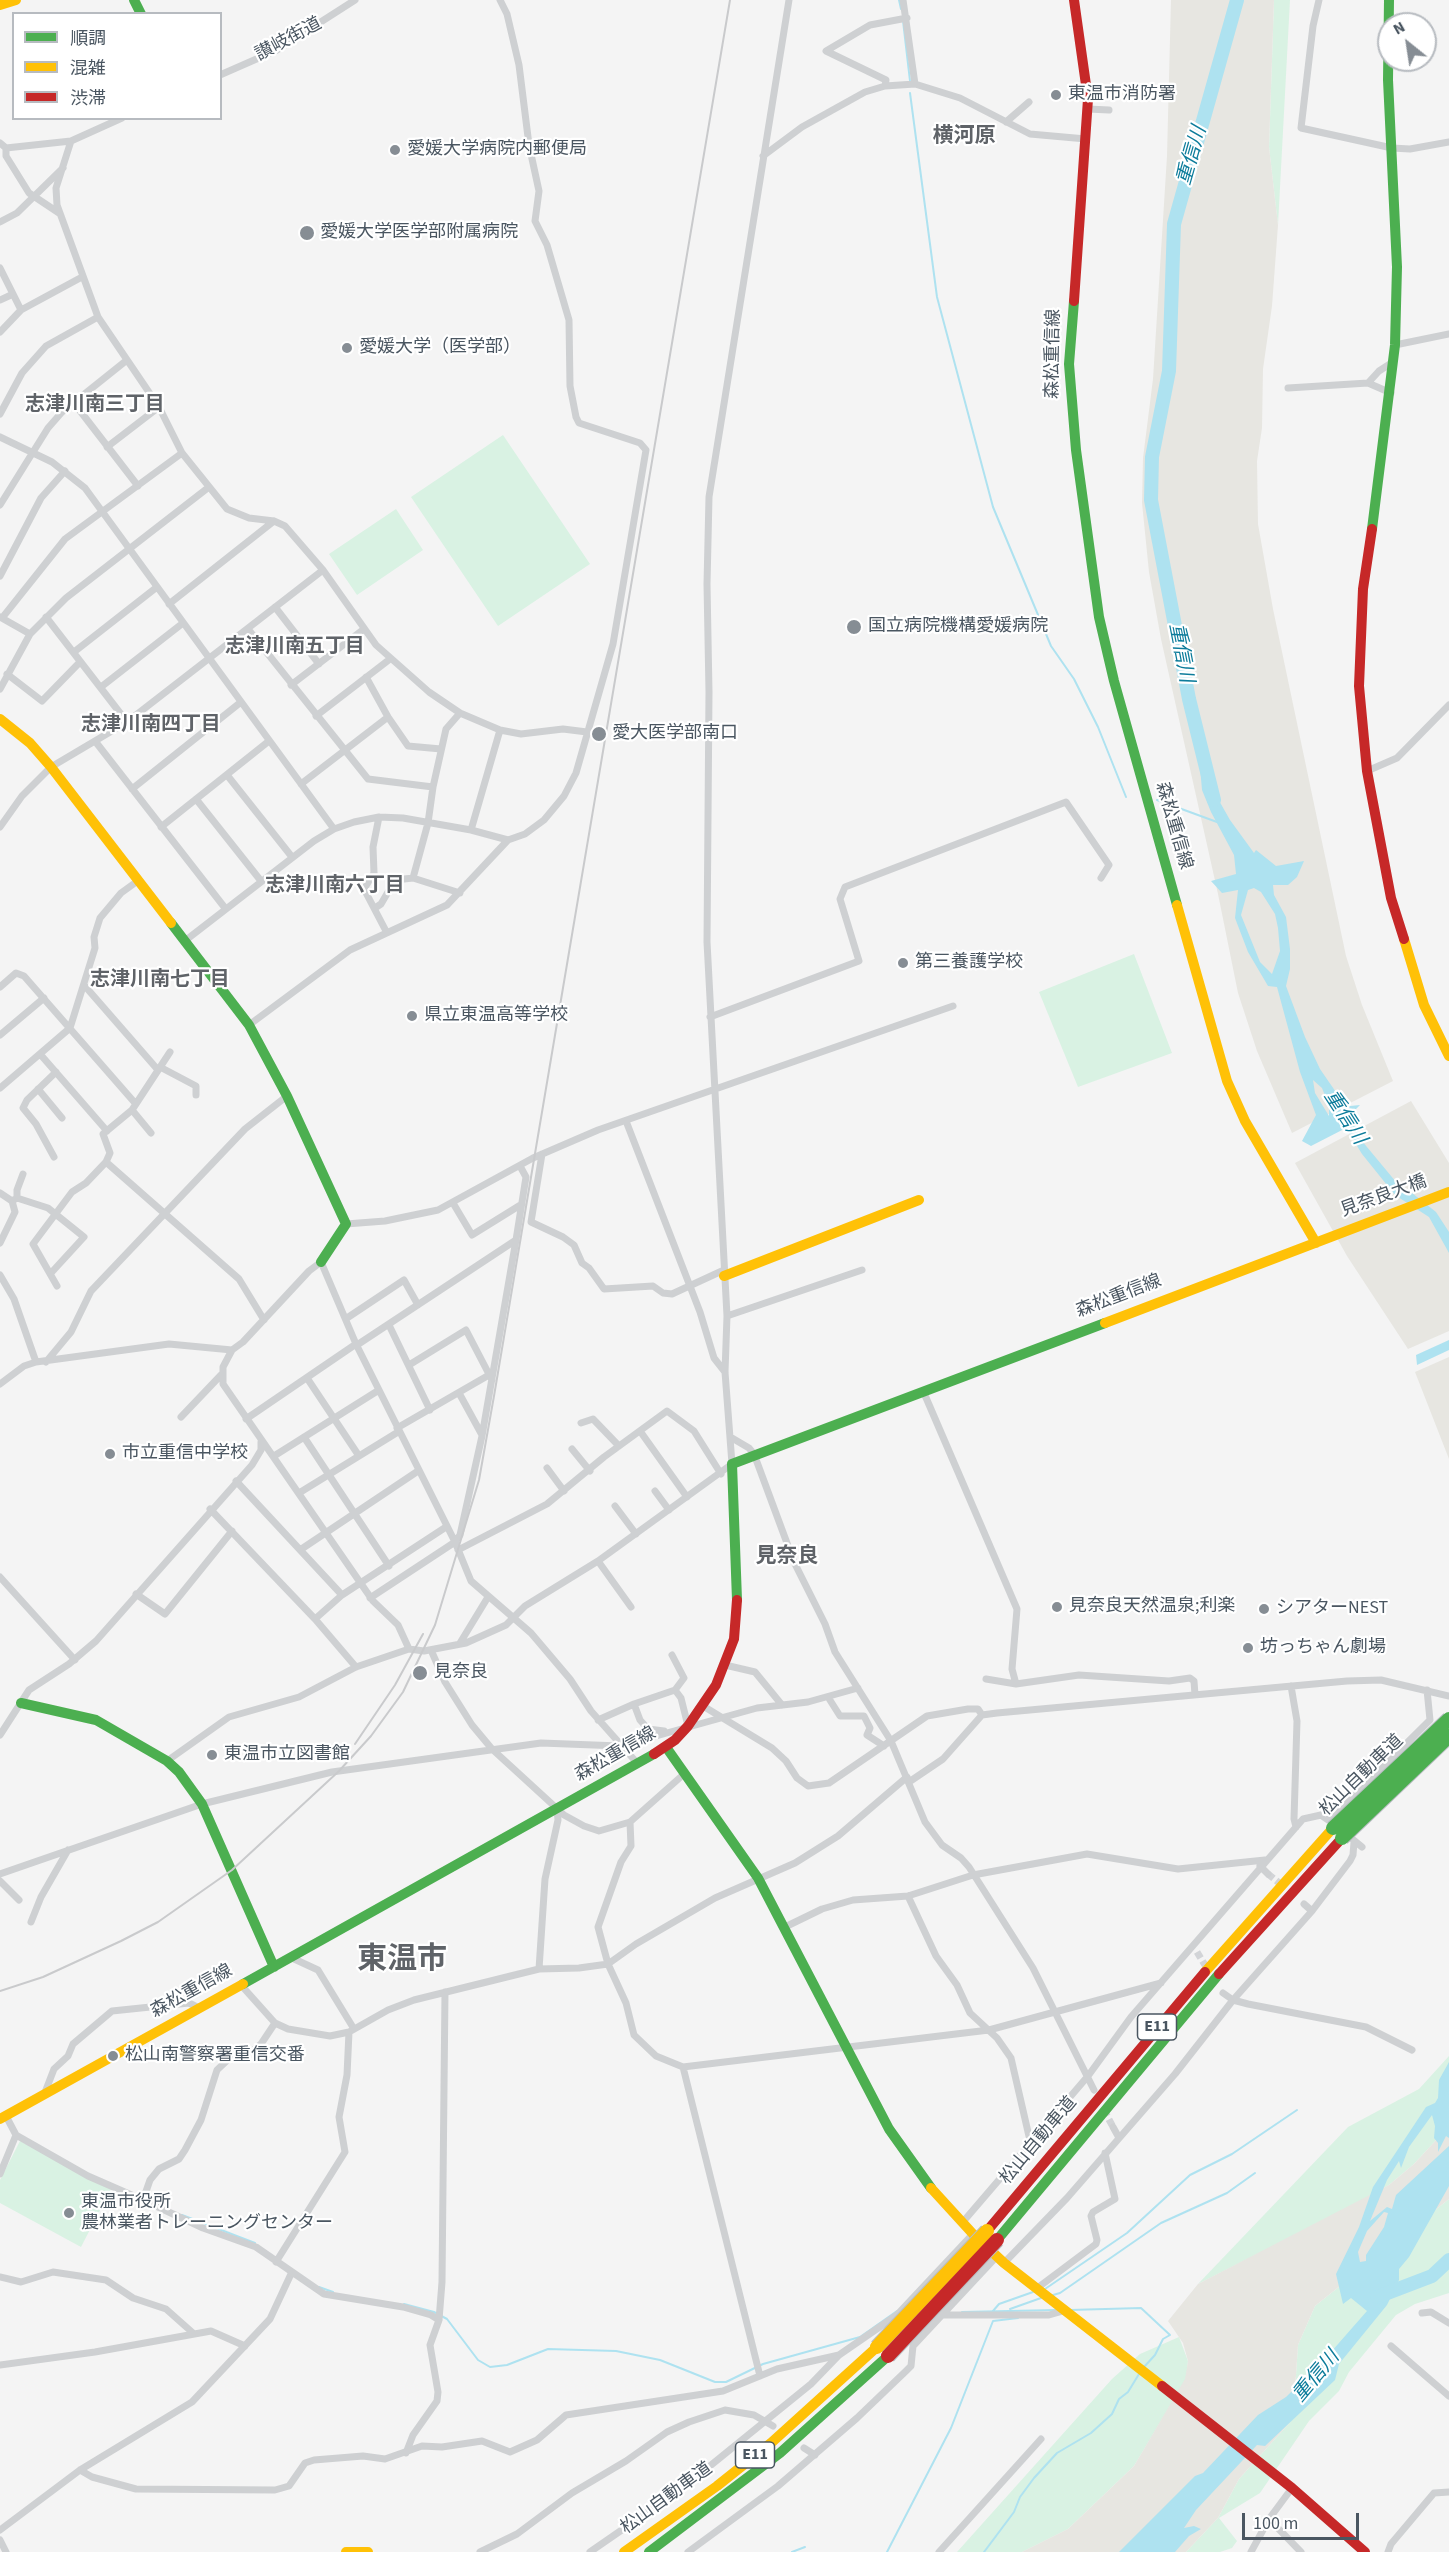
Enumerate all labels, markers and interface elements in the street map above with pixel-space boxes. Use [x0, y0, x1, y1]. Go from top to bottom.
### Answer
legend [12, 12, 222, 120]
north arrow [1377, 12, 1437, 72]
street label: 讃岐街道 [252, 14, 326, 66]
text: N [1389, 16, 1409, 40]
text: 順調 [70, 26, 106, 51]
text: 混雑 [70, 56, 106, 81]
place label: 東温市消防署 [1068, 84, 1176, 106]
text: 渋滞 [70, 86, 106, 111]
marker: 東温市消防署 [1049, 88, 1063, 102]
district label: 横河原 [933, 124, 995, 150]
water label: 重信川 [1173, 124, 1213, 188]
place label: 愛媛大学病院内郵便局 [407, 139, 587, 161]
marker: 愛媛大学病院内郵便局 [388, 143, 402, 157]
place label: 愛媛大学医学部附属病院 [320, 222, 518, 244]
marker: 愛媛大学医学部附属病院 [298, 224, 316, 242]
street label: 森松重信線 [1042, 309, 1066, 399]
place label: 愛媛大学（医学部） [359, 337, 521, 359]
marker: 愛媛大学（医学部） [340, 341, 354, 355]
district label: 志津川南三丁目 [25, 394, 165, 418]
place label: 国立病院機構愛媛病院 [868, 616, 1048, 638]
marker: 国立病院機構愛媛病院 [845, 618, 863, 636]
water label: 重信川 [1162, 621, 1198, 685]
district label: 志津川南五丁目 [225, 636, 365, 660]
district label: 志津川南四丁目 [81, 714, 221, 738]
place label: 愛大医学部南口 [612, 723, 738, 745]
marker: 愛大医学部南口 [590, 725, 608, 743]
street label: 森松重信線 [1150, 780, 1196, 872]
district label: 志津川南六丁目 [265, 875, 405, 899]
place label: 第三養護学校 [915, 952, 1023, 974]
marker: 第三養護学校 [896, 956, 910, 970]
district label: 志津川南七丁目 [90, 969, 230, 993]
place label: 県立東温高等学校 [424, 1005, 568, 1027]
marker: 県立東温高等学校 [405, 1009, 419, 1023]
water label: 重信川 [1318, 1086, 1370, 1150]
street label: 見奈良大橋 [1338, 1171, 1430, 1223]
street label: 森松重信線 [1073, 1271, 1165, 1323]
place label: 市立重信中学校 [122, 1443, 248, 1465]
marker: 市立重信中学校 [103, 1447, 117, 1461]
district label: 見奈良 [756, 1544, 818, 1570]
place label: 見奈良天然温泉;利楽 [1069, 1596, 1235, 1618]
place label: シアターNEST [1276, 1598, 1388, 1620]
marker: 見奈良天然温泉;利楽 [1050, 1600, 1064, 1614]
marker: シアターNEST [1257, 1602, 1271, 1616]
place label: 坊っちゃん劇場 [1260, 1637, 1386, 1659]
marker: 坊っちゃん劇場 [1241, 1641, 1255, 1655]
place label: 見奈良 [434, 1662, 488, 1684]
marker: 見奈良 [411, 1664, 429, 1682]
street label: 森松重信線 [572, 1723, 660, 1787]
street label: 松山自動車道 [1316, 1731, 1408, 1821]
place label: 東温市立図書館 [224, 1744, 350, 1766]
marker: 東温市立図書館 [205, 1748, 219, 1762]
district label: 東温市 [357, 1943, 447, 1979]
street label: 森松重信線 [147, 1961, 237, 2023]
road number: E11 [1138, 2014, 1176, 2040]
place label: 松山南警察署重信交番 [125, 2045, 305, 2067]
marker: 松山南警察署重信交番 [106, 2049, 120, 2063]
street label: 松山自動車道 [996, 2093, 1082, 2189]
place label: 東温市役所 農林業者トレーニングセンター [81, 2192, 333, 2234]
marker: 東温市役所 農林業者トレーニングセンター [62, 2206, 76, 2220]
water label: 重信川 [1289, 2346, 1345, 2408]
road number: E11 [736, 2442, 774, 2468]
street label: 松山自動車道 [617, 2459, 717, 2539]
scale bar [1245, 2501, 1362, 2539]
text: 100 m [1253, 2511, 1298, 2536]

